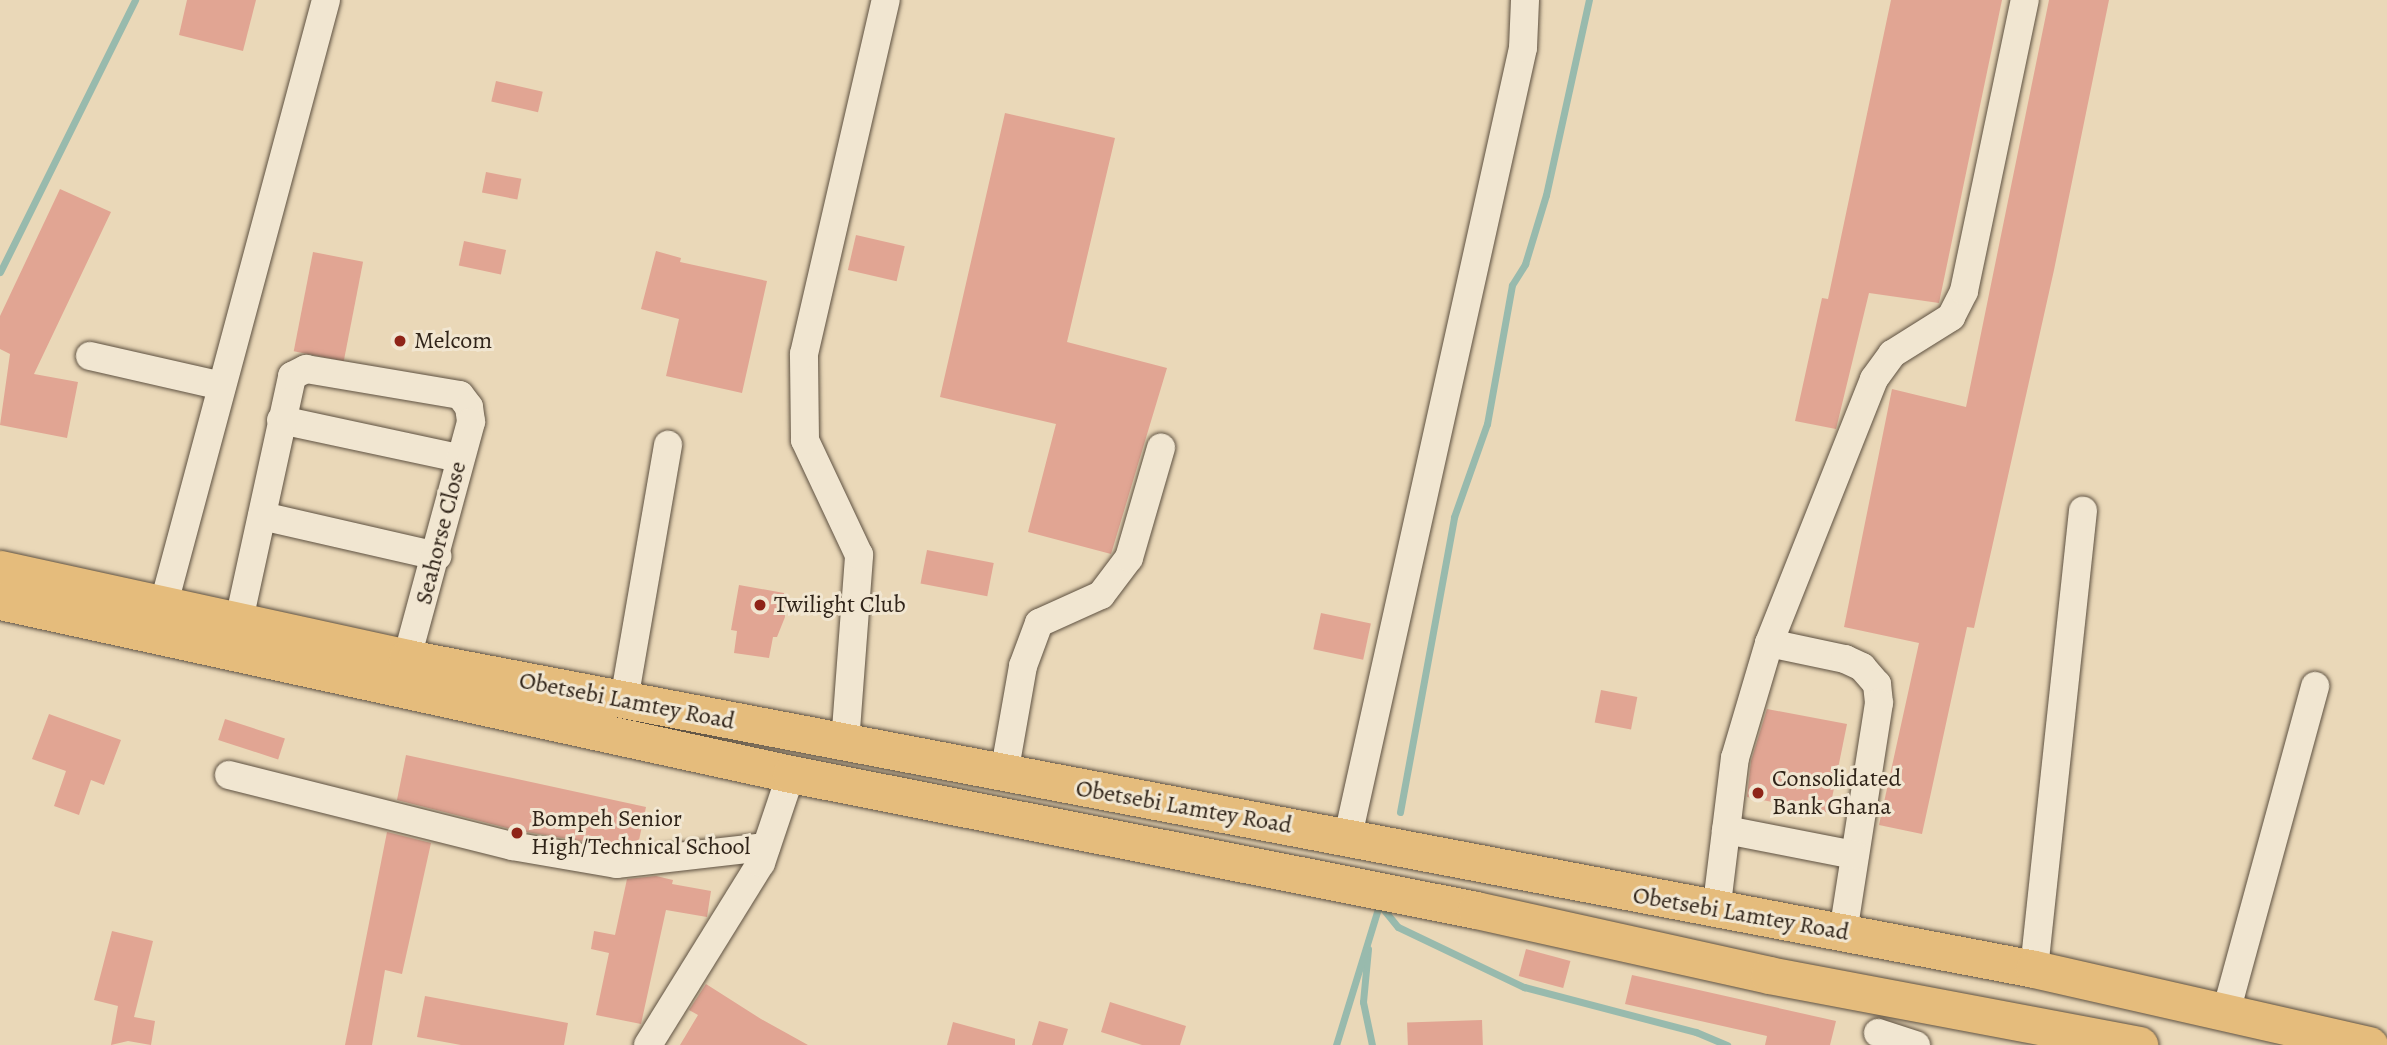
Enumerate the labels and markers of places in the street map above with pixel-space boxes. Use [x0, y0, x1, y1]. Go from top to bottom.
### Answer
place label: Melcom [414, 327, 492, 355]
marker: Melcom [392, 333, 408, 349]
place label: Twilight Club [774, 591, 906, 619]
marker: Twilight Club [752, 597, 768, 613]
place label: Consolidated Bank Ghana [1772, 765, 1902, 821]
marker: Consolidated Bank Ghana [1750, 785, 1766, 801]
place label: Bompeh Senior High/Technical School [531, 805, 750, 861]
marker: Bompeh Senior High/Technical School [509, 825, 525, 841]

